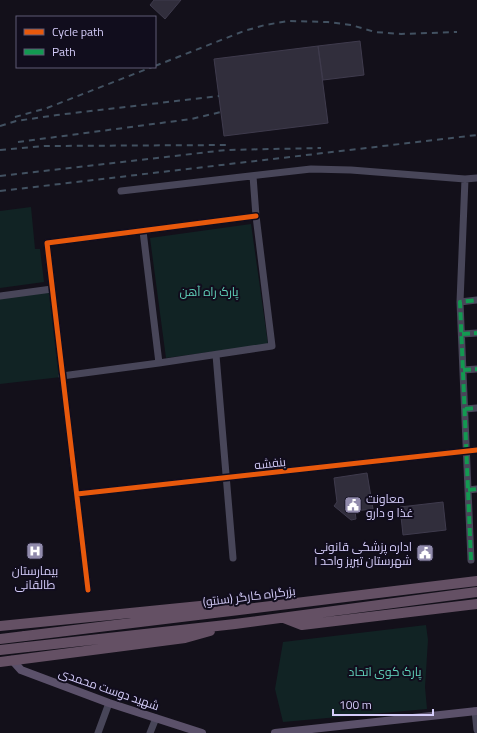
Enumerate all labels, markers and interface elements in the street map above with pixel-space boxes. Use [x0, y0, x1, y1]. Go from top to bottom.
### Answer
legend [16, 16, 156, 68]
text: Cycle path [52, 22, 104, 41]
text: Path [52, 42, 76, 61]
park label: پارک راه آهن [179, 282, 239, 301]
street label: بنفشه [253, 452, 287, 474]
place label: معاونت غذا و دارو [366, 489, 413, 522]
public building icon: معاونت غذا و دارو [343, 495, 363, 515]
place label: اداره پزشکی قانونی شهرستان تبریز واحد ۱ [314, 537, 412, 570]
hospital icon: بیمارستان طالقانی [25, 541, 45, 561]
public building icon: اداره پزشکی قانونی شهرستان تبریز واحد ۱ [415, 543, 435, 563]
place label: بیمارستان طالقانی [12, 561, 58, 594]
street label: بزرگراه کارگر (سنتو) [202, 581, 296, 611]
park label: پارک کوی اتحاد [349, 662, 422, 681]
street label: شهید دوست محمدی [56, 663, 162, 715]
scale bar [333, 691, 433, 717]
text: 100 m [339, 695, 372, 714]

